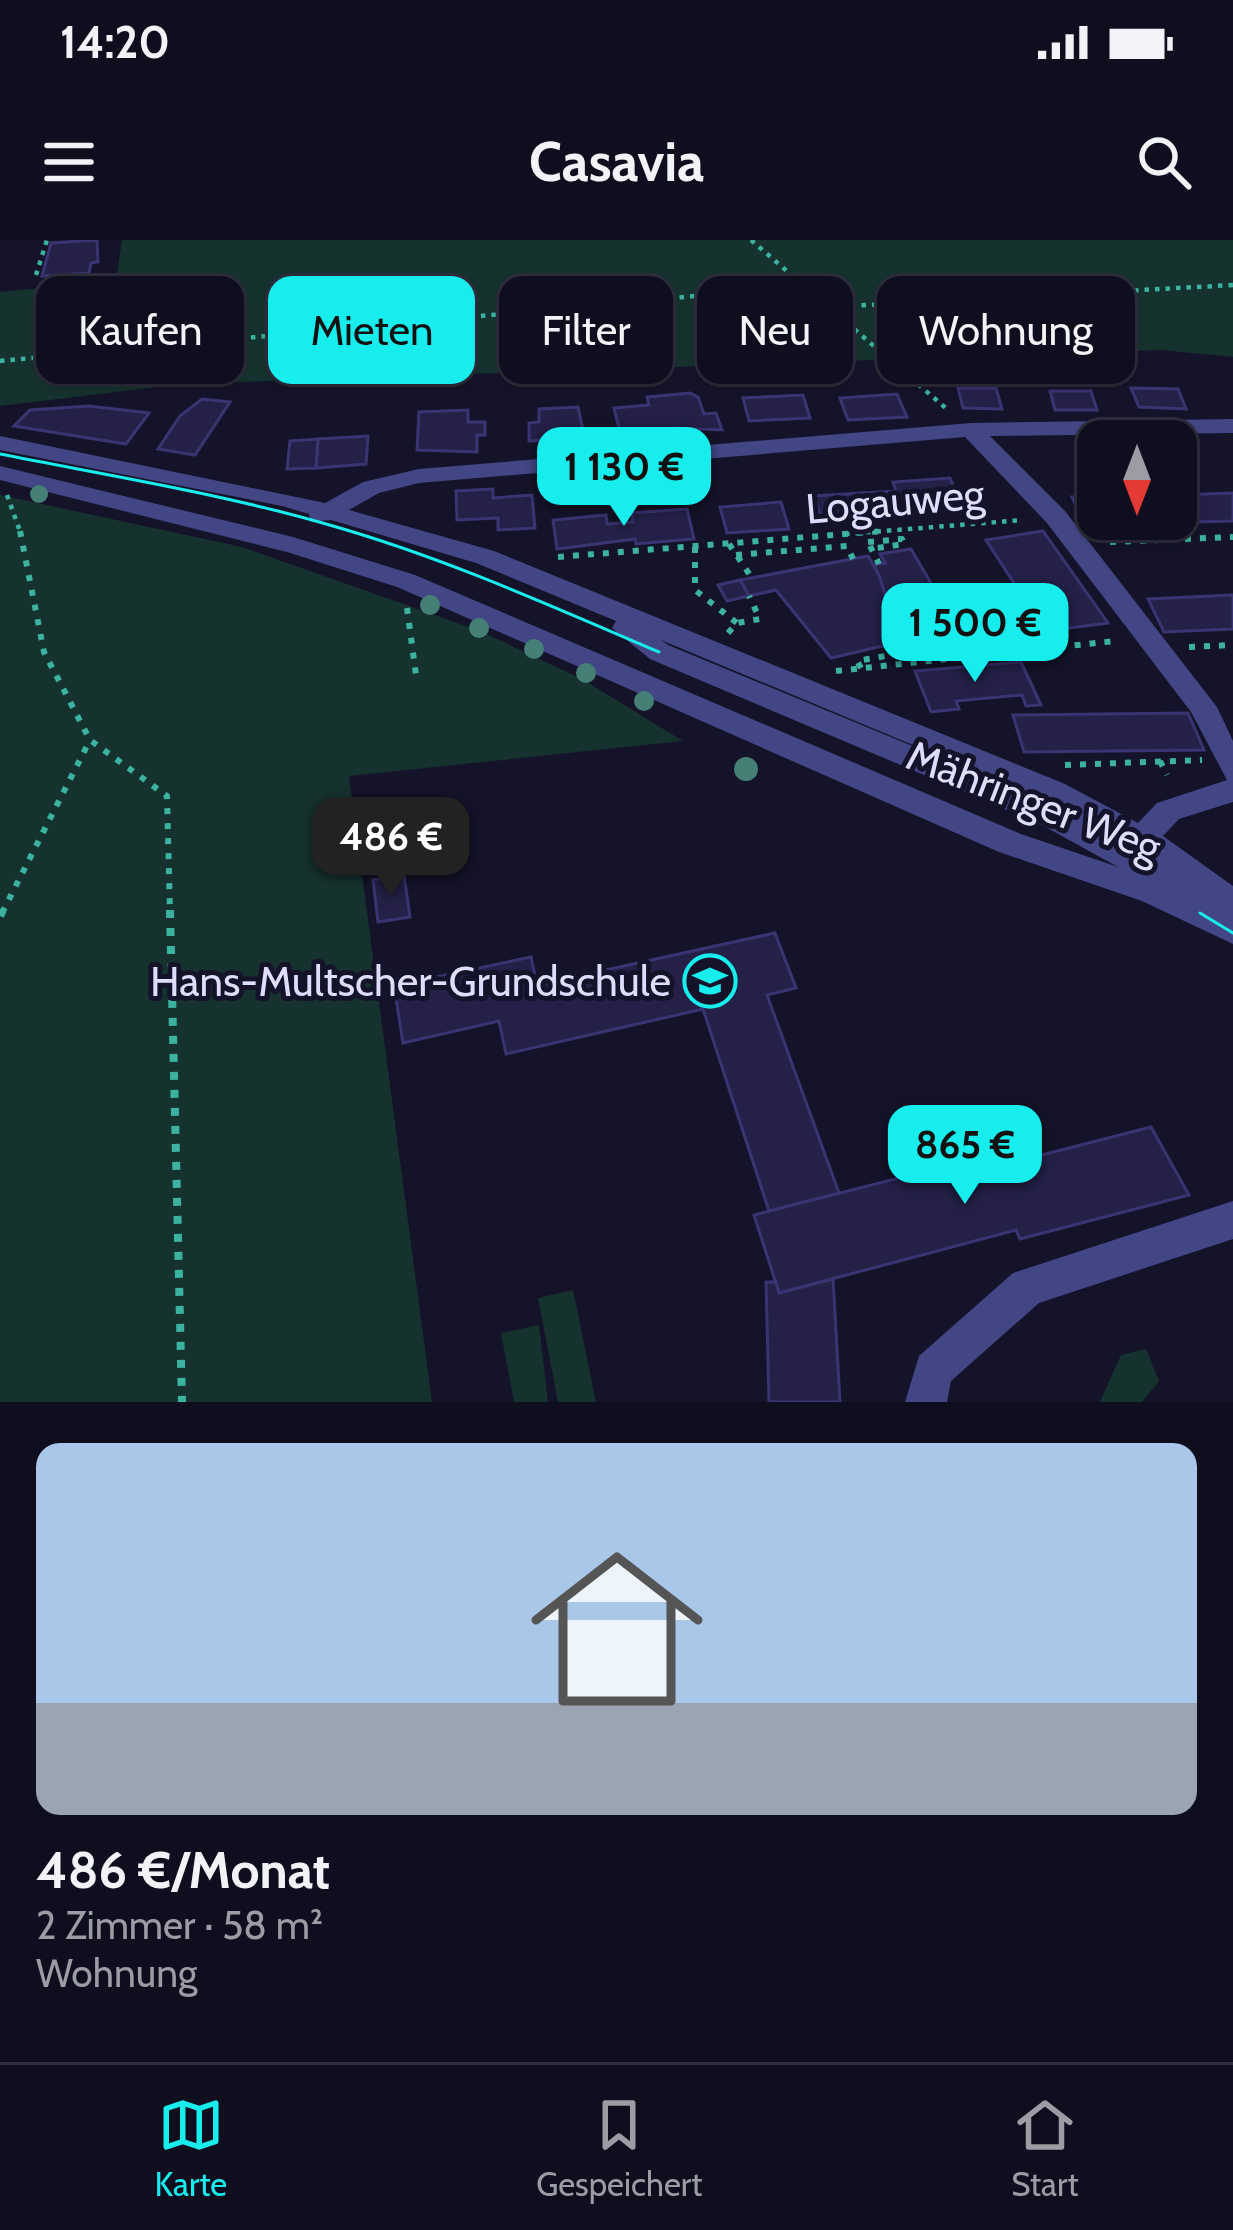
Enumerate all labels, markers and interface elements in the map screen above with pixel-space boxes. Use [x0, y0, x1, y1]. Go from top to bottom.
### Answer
text: 14:20 [60, 15, 170, 69]
icon: menu [36, 129, 102, 195]
text: Casavia [529, 129, 704, 195]
icon: search [1131, 129, 1197, 195]
chip: Kaufen [36, 276, 244, 384]
chip: Mieten [268, 276, 475, 384]
chip: Filter [499, 276, 673, 384]
chip: Neu [697, 276, 853, 384]
chip: Wohnung [877, 276, 1135, 384]
north arrow [1077, 420, 1197, 540]
map controls [1077, 420, 1197, 540]
pin: 1 130 € [513, 427, 735, 529]
text: 1 130 € [564, 442, 684, 490]
street label: Logauweg [803, 467, 988, 535]
pin: 1 500 € [864, 583, 1086, 685]
text: 1 500 € [909, 598, 1041, 646]
street label: Mähringer Weg [900, 729, 1169, 874]
pin: 486 € [307, 797, 475, 899]
text: 486 € [339, 812, 443, 860]
school or university icon: Hans-Multscher-Grundschule [682, 953, 738, 1009]
place label: Hans-Multscher-Grundschule [150, 955, 671, 1007]
pin: 865 € [881, 1105, 1049, 1207]
text: 865 € [915, 1120, 1015, 1168]
icon: home [509, 1521, 725, 1737]
text: 486 €/Monat [36, 1839, 330, 1901]
text: 2 Zimmer · 58 m² [36, 1901, 323, 1949]
text: Wohnung [36, 1949, 197, 1997]
tab: Karte [154, 2092, 227, 2204]
tab: Gespeichert [536, 2092, 702, 2204]
tab: Start [1011, 2092, 1079, 2204]

